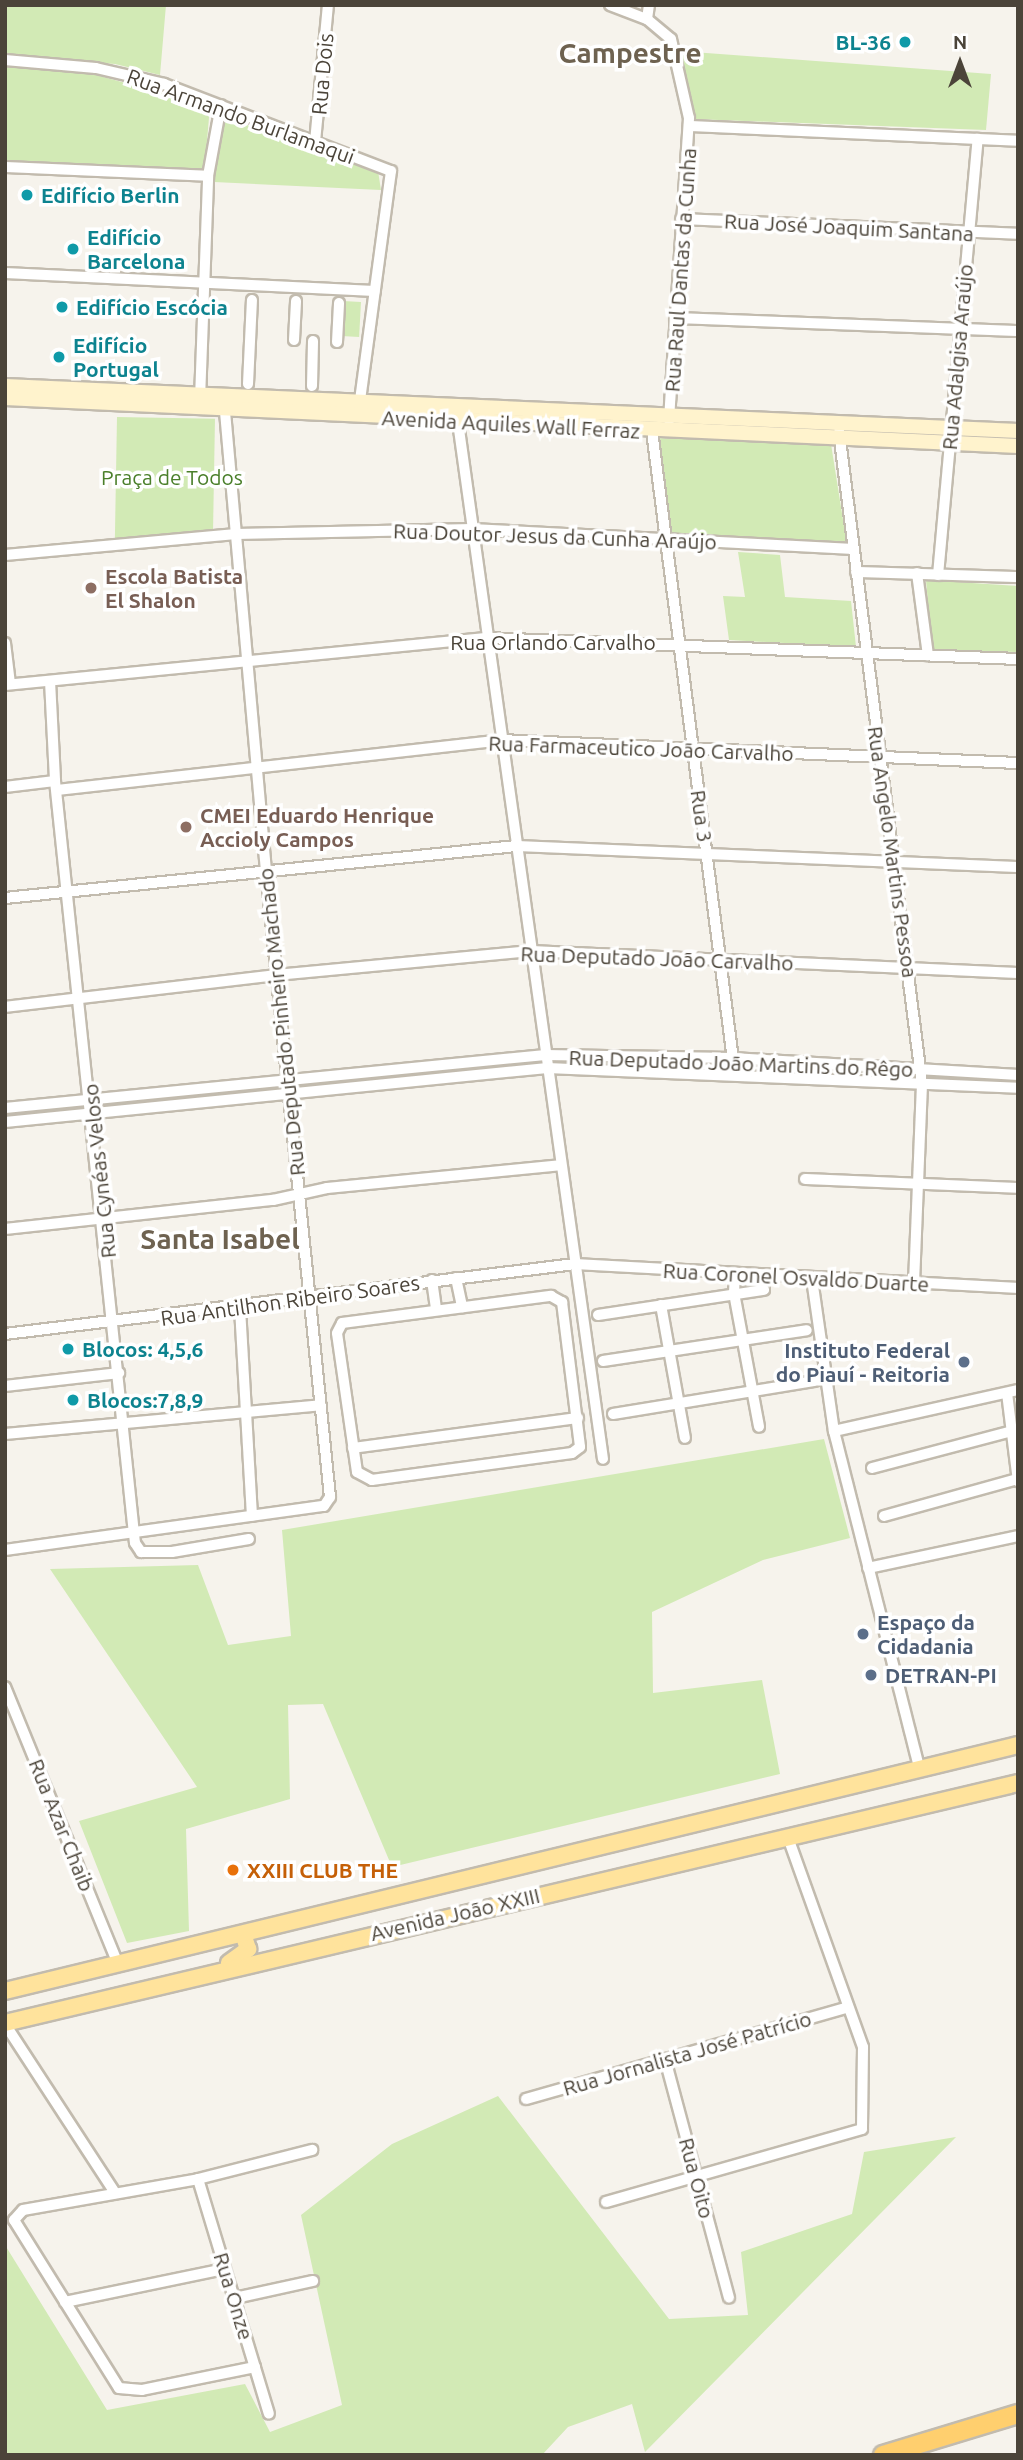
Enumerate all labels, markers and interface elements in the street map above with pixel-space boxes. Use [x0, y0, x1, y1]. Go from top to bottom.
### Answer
north arrow [925, 28, 995, 98]
place label: BL-36 [836, 29, 891, 55]
text: N [953, 31, 967, 53]
street label: Rua Dois [306, 32, 338, 116]
marker: BL-36 [897, 34, 913, 50]
district label: Campestre [558, 36, 702, 70]
street label: Rua Armando Burlamaqui [124, 63, 358, 169]
street label: Rua Raul Dantas da Cunha [659, 147, 701, 393]
place label: Edifício Berlin [41, 182, 179, 208]
marker: Edifício Berlin [19, 187, 35, 203]
street label: Rua José Joaquim Santana [723, 208, 975, 246]
place label: Edifício Barcelona [87, 224, 185, 274]
marker: Edifício Barcelona [65, 241, 81, 257]
street label: Rua Adalgisa Araújo [936, 263, 978, 451]
place label: Edifício Escócia [76, 294, 228, 320]
marker: Edifício Escócia [54, 299, 70, 315]
place label: Edifício Portugal [73, 332, 159, 382]
marker: Edifício Portugal [51, 349, 67, 365]
street label: Avenida Aquiles Wall Ferraz [381, 405, 641, 443]
park label: Praça de Todos [101, 464, 243, 490]
street label: Rua Doutor Jesus da Cunha Araújo [393, 518, 717, 554]
place label: Escola Batista El Shalon [105, 563, 243, 613]
marker: Escola Batista El Shalon [83, 580, 99, 596]
street label: Rua Orlando Carvalho [450, 629, 656, 655]
street label: Rua Angelo Martins Pessoa [863, 725, 923, 979]
street label: Rua Farmaceutico João Carvalho [488, 730, 794, 766]
street label: Rua 3 [686, 788, 718, 844]
place label: CMEI Eduardo Henrique Accioly Campos [200, 802, 434, 852]
marker: CMEI Eduardo Henrique Accioly Campos [178, 819, 194, 835]
street label: Rua Deputado Pinheiro Machado [252, 867, 310, 1177]
street label: Rua Deputado João Carvalho [520, 941, 794, 975]
street label: Rua Deputado João Martins do Rêgo [568, 1044, 914, 1082]
street label: Rua Cynéas Veloso [77, 1082, 121, 1260]
district label: Santa Isabel [140, 1222, 300, 1256]
street label: Rua Coronel Osvaldo Duarte [662, 1257, 930, 1297]
street label: Rua Antilhon Ribeiro Soares [159, 1269, 421, 1331]
place label: Blocos: 4,5,6 [82, 1336, 203, 1362]
place label: Instituto Federal do Piauí - Reitoria [776, 1337, 950, 1387]
marker: Blocos: 4,5,6 [60, 1341, 76, 1357]
marker: Instituto Federal do Piauí - Reitoria [956, 1354, 972, 1370]
place label: Blocos:7,8,9 [87, 1387, 203, 1413]
marker: Blocos:7,8,9 [65, 1392, 81, 1408]
place label: Espaço da Cidadania [877, 1609, 975, 1659]
marker: Espaço da Cidadania [855, 1626, 871, 1642]
place label: DETRAN-PI [885, 1662, 997, 1688]
marker: DETRAN-PI [863, 1667, 879, 1683]
street label: Rua Azar Chaib [24, 1755, 100, 1895]
place label: XXIII CLUB THE [247, 1857, 398, 1883]
marker: XXIII CLUB THE [225, 1862, 241, 1878]
street label: Avenida João XXIII [368, 1882, 542, 1946]
street label: Rua Jornalista José Patrício [560, 2005, 814, 2101]
street label: Rua Oito [674, 2135, 720, 2221]
street label: Rua Onze [209, 2249, 259, 2343]

